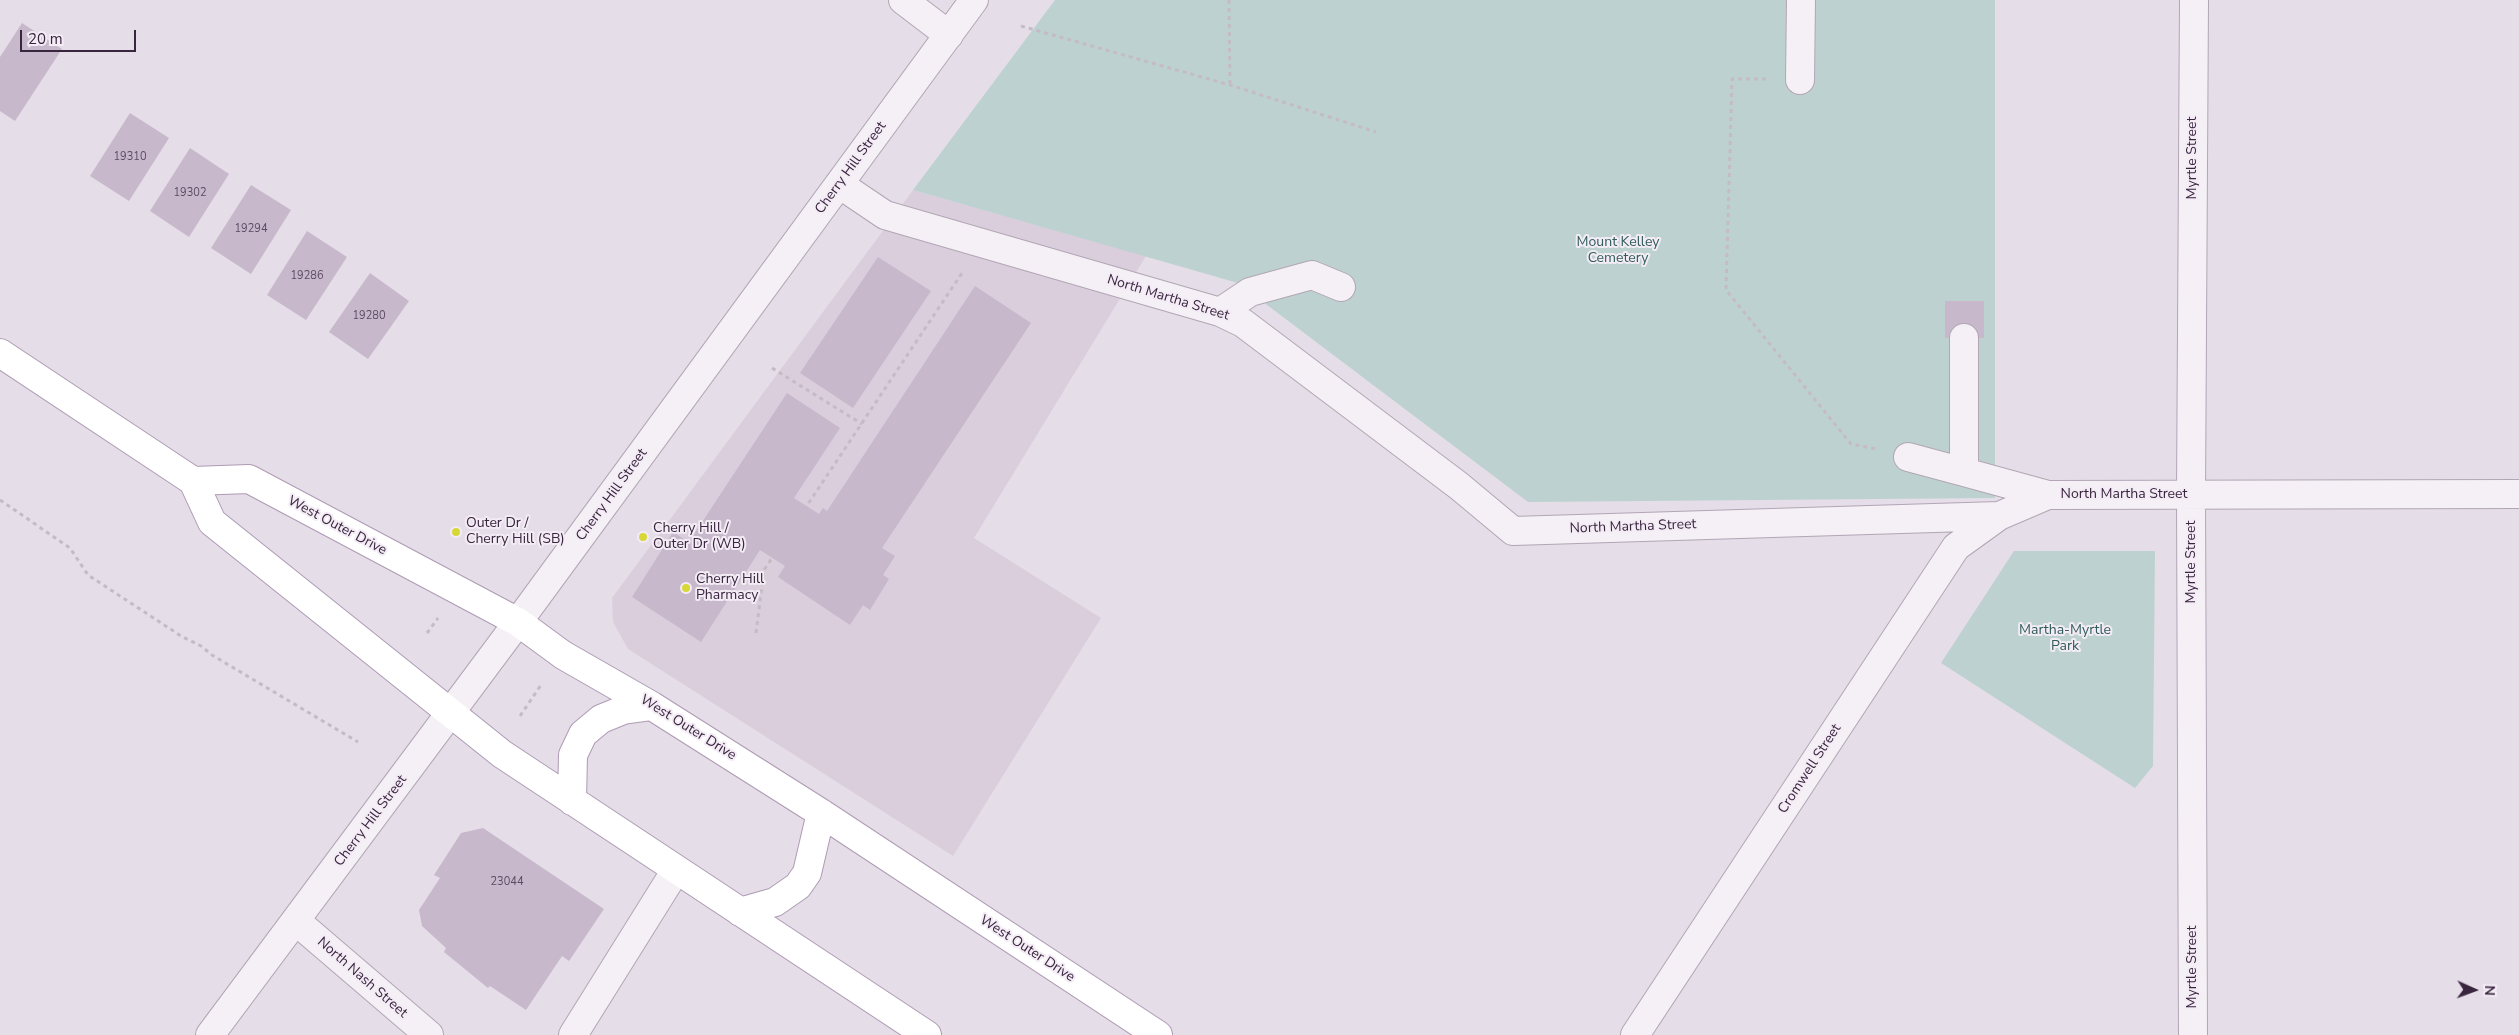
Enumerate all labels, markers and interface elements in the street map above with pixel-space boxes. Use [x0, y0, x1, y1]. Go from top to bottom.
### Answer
scale bar [22, 20, 139, 52]
text: 20 m [28, 29, 63, 49]
street label: Myrtle Street [2185, 117, 2201, 199]
street label: Cherry Hill Street [812, 119, 890, 217]
house number: 19310 [114, 150, 146, 164]
house number: 19302 [174, 186, 206, 200]
house number: 19294 [235, 222, 267, 236]
park label: Mount Kelley Cemetery [1577, 235, 1659, 268]
house number: 19286 [291, 269, 323, 283]
street label: North Martha Street [1105, 271, 1231, 325]
house number: 19280 [353, 309, 385, 323]
street label: Cherry Hill Street [573, 446, 651, 544]
street label: North Martha Street [2061, 487, 2187, 503]
street label: West Outer Drive [285, 493, 389, 559]
place label: Outer Dr / Cherry Hill (SB) [466, 516, 565, 548]
street label: North Martha Street [1569, 516, 1697, 538]
place label: Cherry Hill / Outer Dr (WB) [653, 521, 746, 554]
street label: Myrtle Street [2184, 521, 2200, 603]
marker: Outer Dr / Cherry Hill (SB) [450, 526, 462, 538]
marker: Cherry Hill / Outer Dr (WB) [637, 531, 649, 543]
place label: Cherry Hill Pharmacy [696, 572, 764, 604]
marker: Cherry Hill Pharmacy [680, 582, 692, 594]
park label: Martha-Myrtle Park [2019, 623, 2111, 656]
street label: West Outer Drive [637, 692, 739, 764]
street label: Cromwell Street [1775, 721, 1845, 817]
street label: Cherry Hill Street [331, 772, 411, 870]
house number: 23044 [491, 875, 523, 889]
street label: West Outer Drive [976, 912, 1078, 986]
street label: Myrtle Street [2185, 926, 2201, 1008]
street label: North Nash Street [313, 934, 411, 1022]
north arrow [2449, 965, 2499, 1015]
text: N [2480, 985, 2499, 996]

